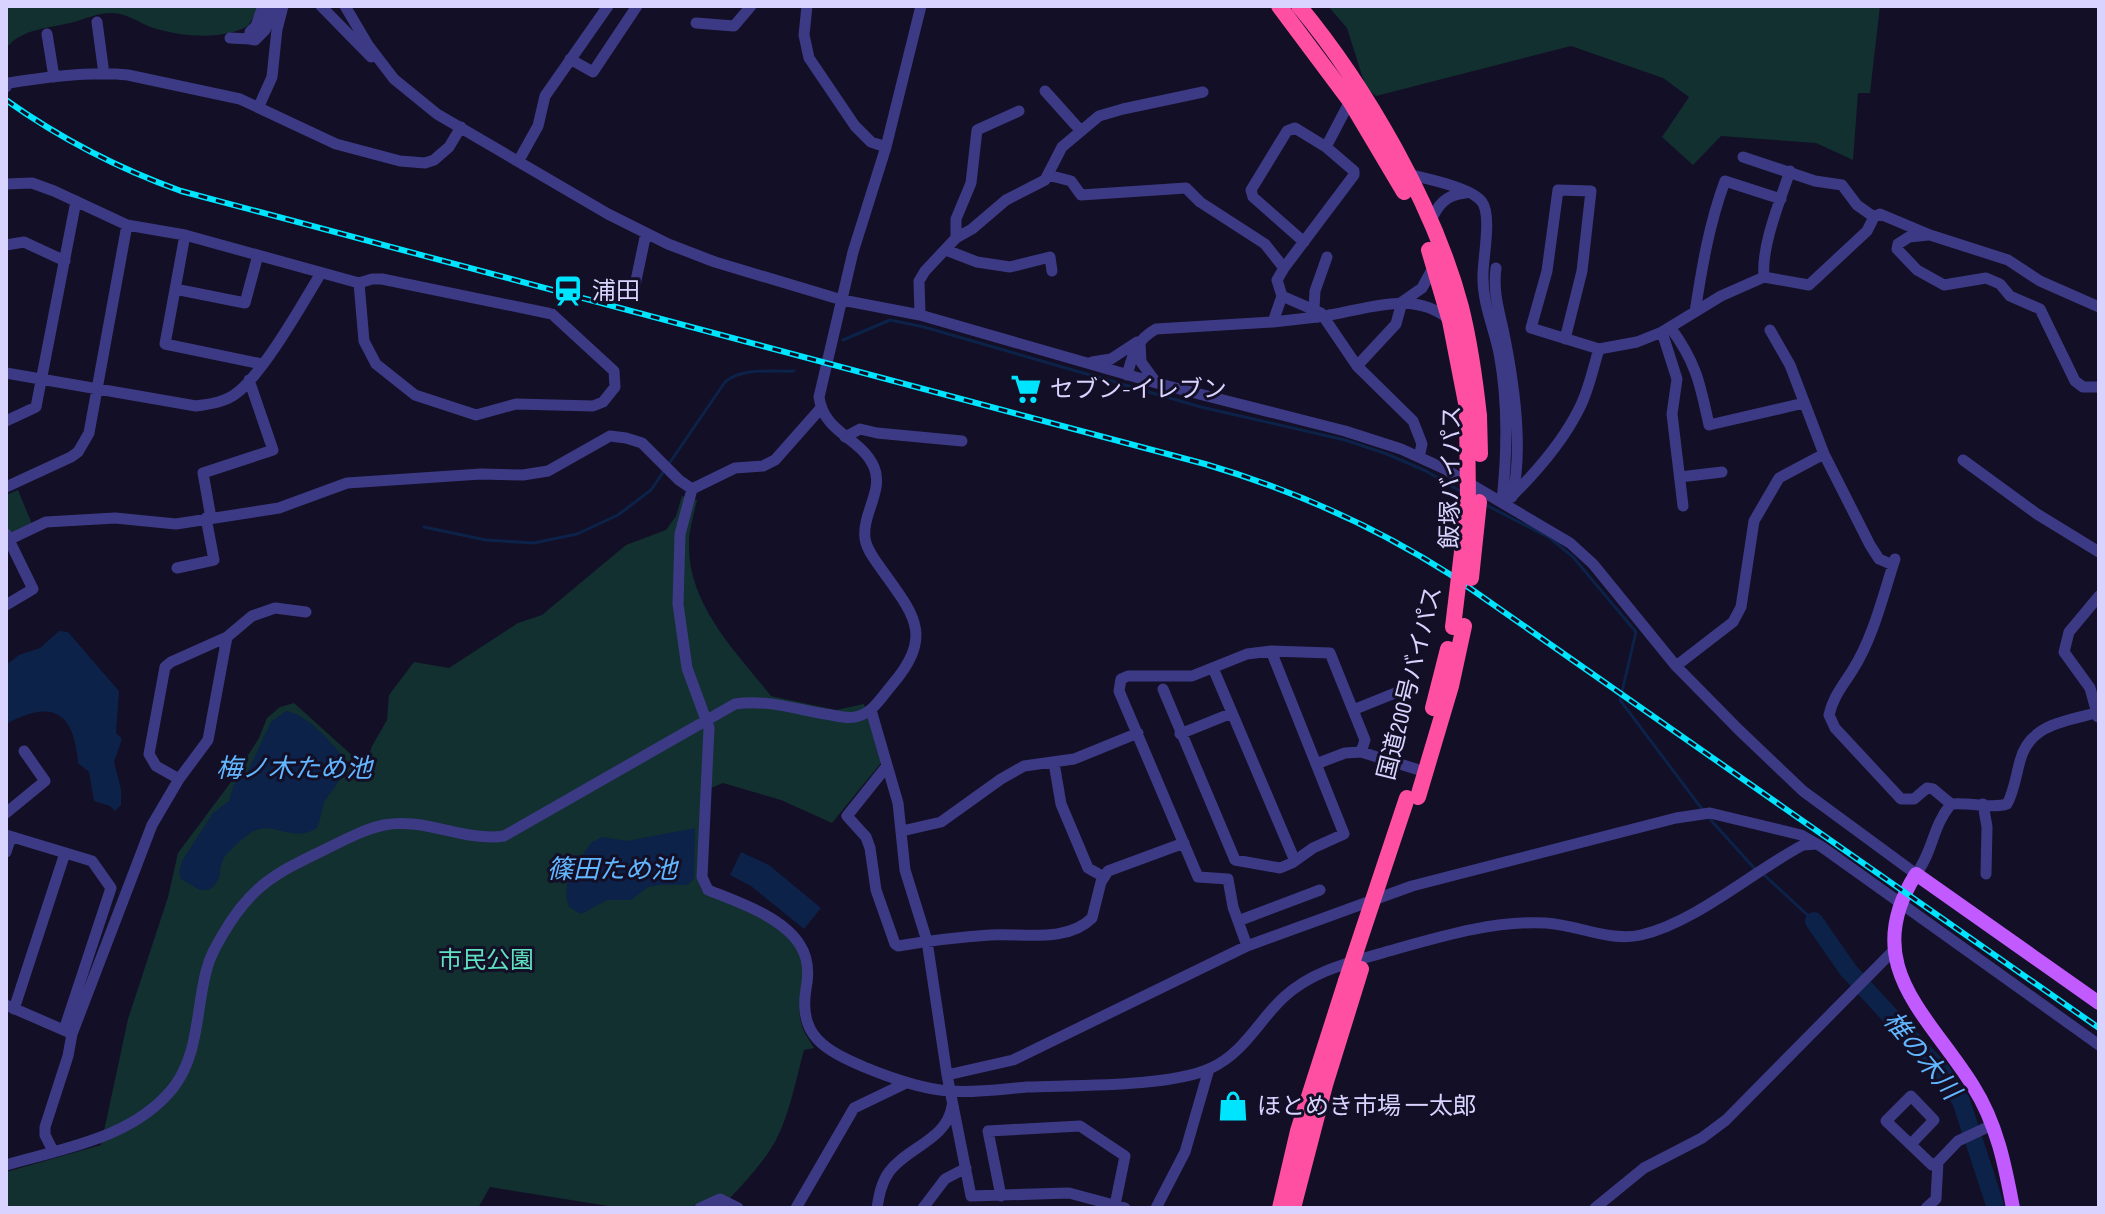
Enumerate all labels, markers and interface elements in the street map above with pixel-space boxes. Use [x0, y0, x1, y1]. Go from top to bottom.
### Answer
station icon: 浦田 [551, 274, 585, 308]
place label: 浦田 [592, 277, 640, 306]
supermarket icon: セブン-イレブン [1009, 372, 1043, 406]
place label: セブン-イレブン [1050, 375, 1227, 404]
street label: 飯塚バイパス [1435, 405, 1467, 549]
street label: 国道200号バイパス [1372, 583, 1448, 783]
water label: 梅ノ木ため池 [216, 754, 375, 785]
water label: 篠田ため池 [547, 855, 680, 886]
park label: 市民公園 [438, 946, 534, 975]
water label: 椎の木川 [1876, 1006, 1968, 1108]
shop icon: ほとめき市場 一太郎 [1216, 1089, 1250, 1123]
place label: ほとめき市場 一太郎 [1257, 1092, 1477, 1121]

